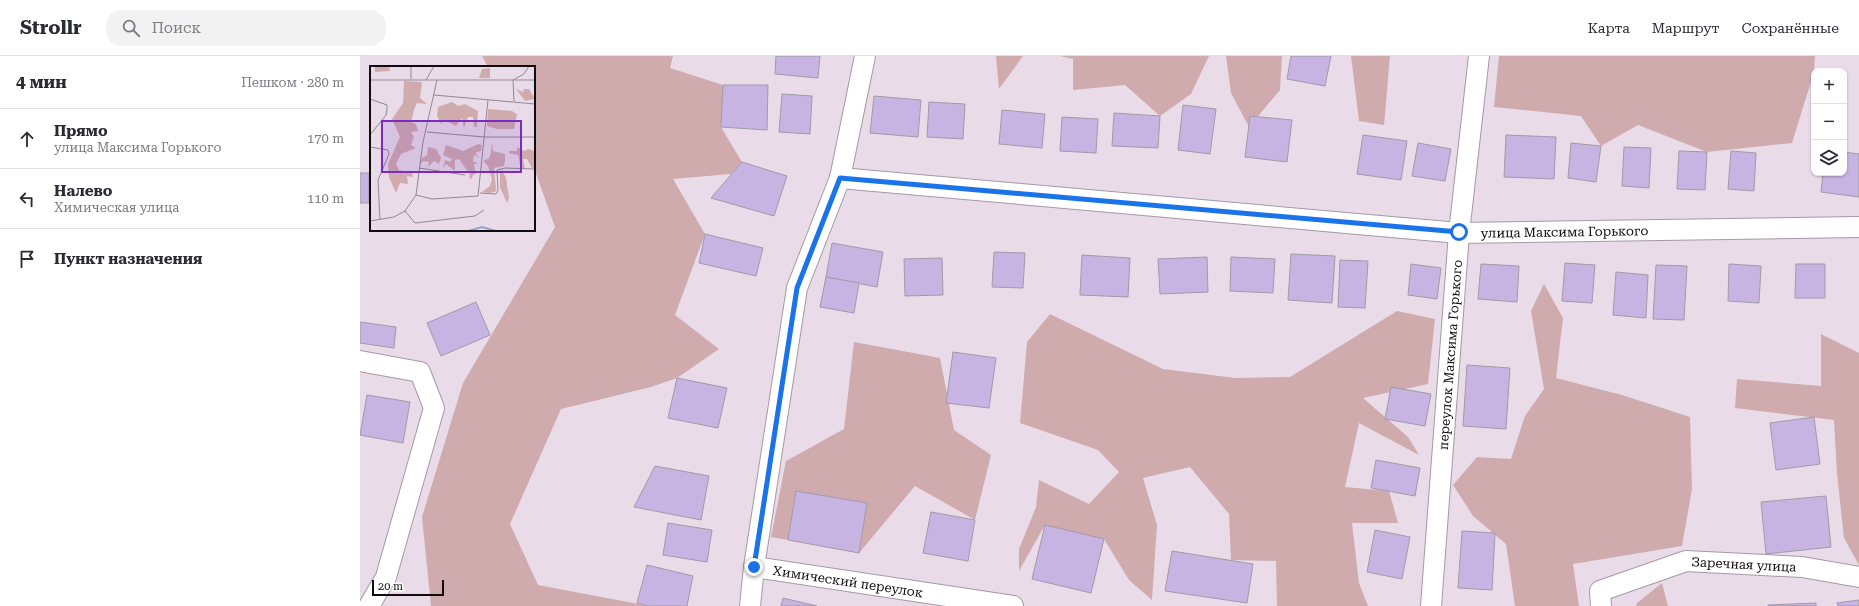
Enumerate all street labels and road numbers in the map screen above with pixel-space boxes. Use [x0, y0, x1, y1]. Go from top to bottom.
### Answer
street label: улица Максима Горького [1481, 223, 1648, 240]
street label: переулок Максима Горького [1435, 259, 1464, 450]
street label: Заречная улица [1691, 554, 1797, 574]
street label: Химический переулок [772, 562, 924, 600]

